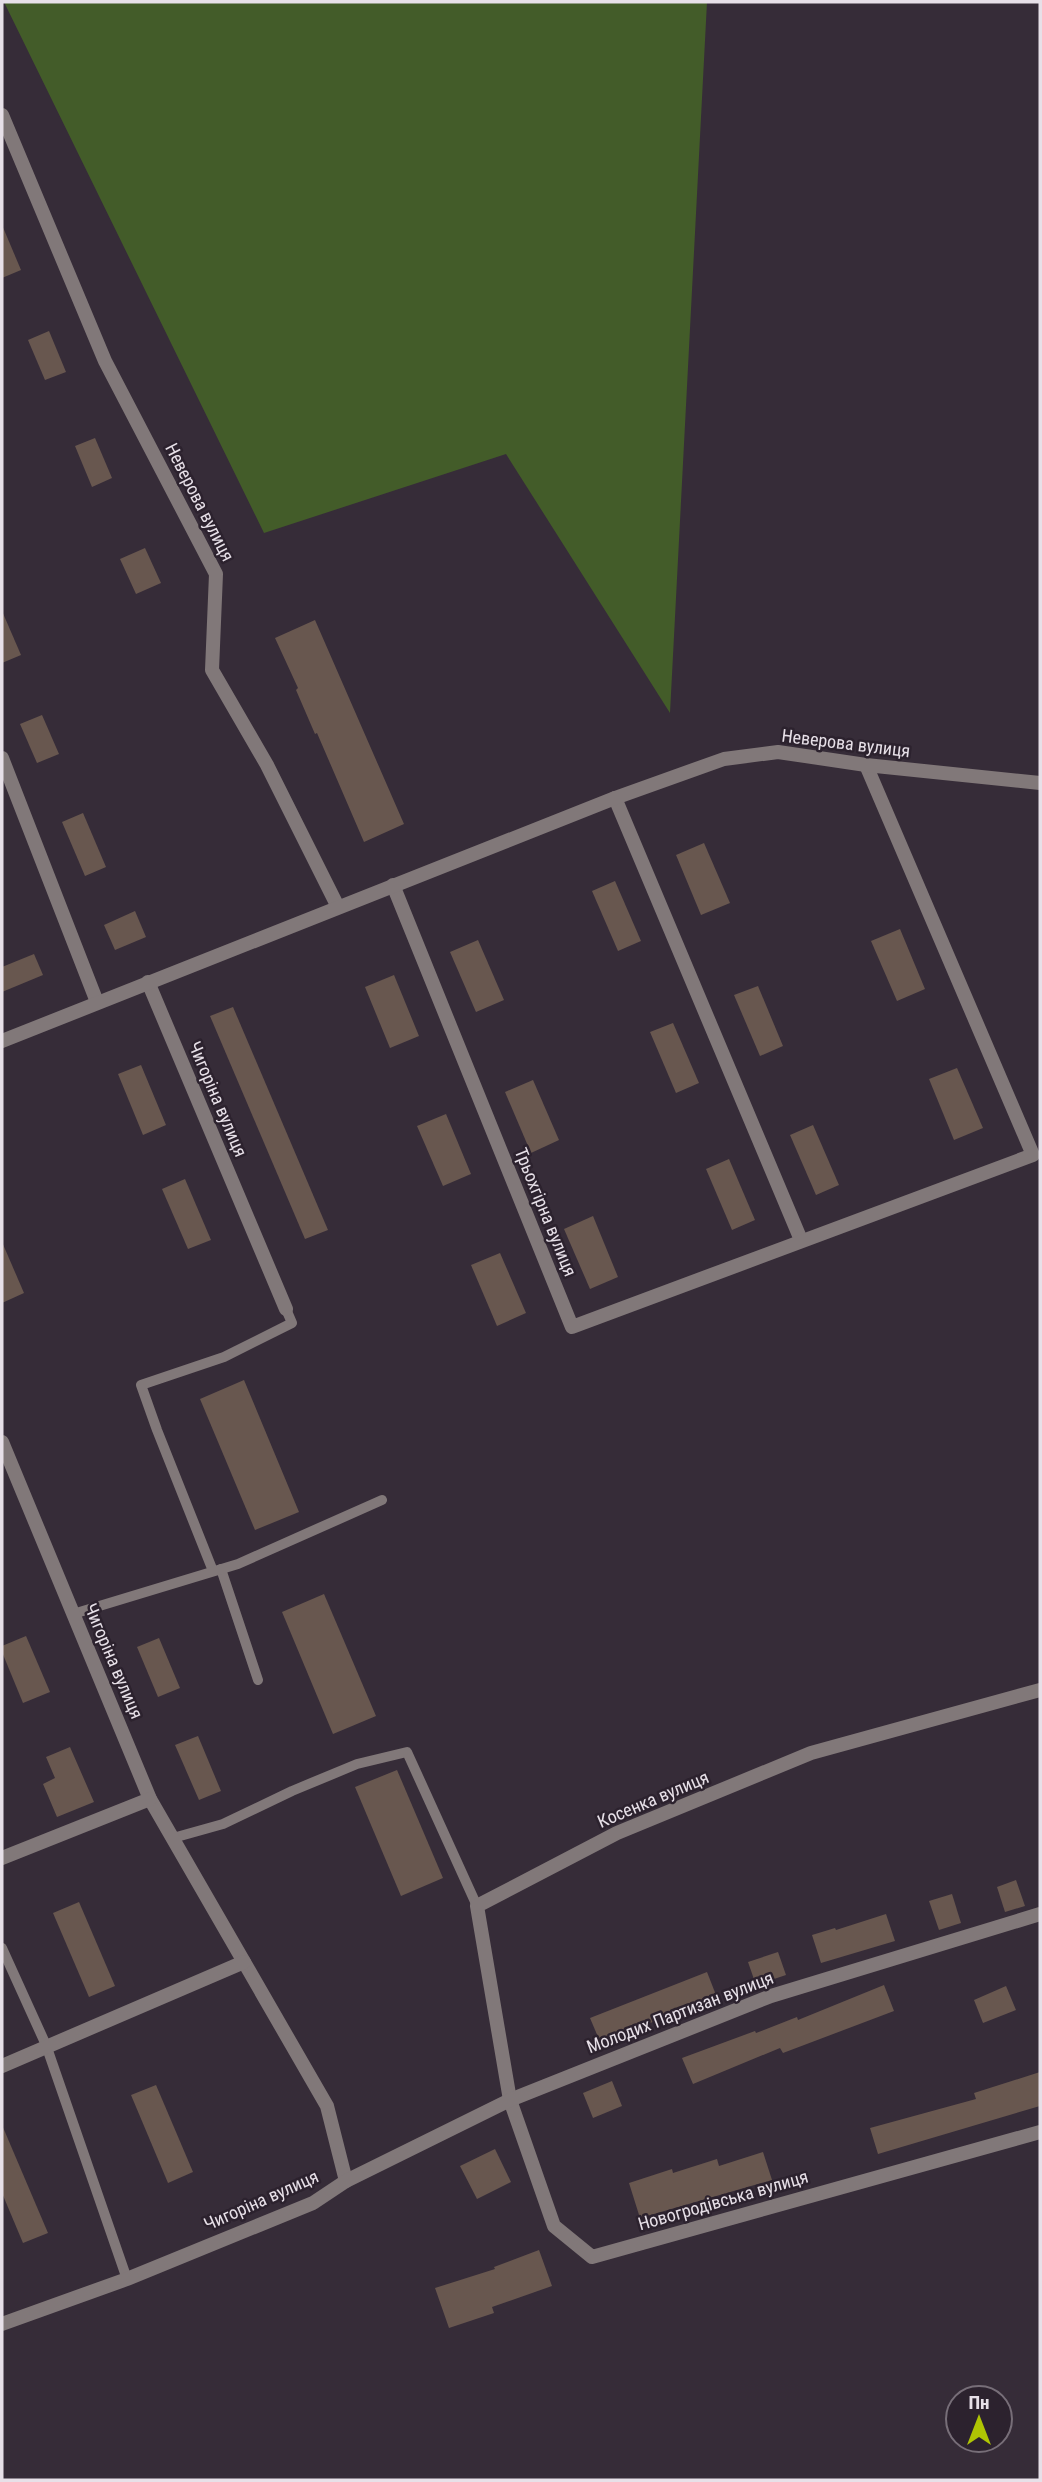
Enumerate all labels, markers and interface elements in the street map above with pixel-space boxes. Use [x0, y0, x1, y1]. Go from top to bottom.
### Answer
street label: Неверова вулиця [161, 440, 239, 564]
street label: Неверова вулиця [780, 725, 912, 761]
street label: Чигоріна вулиця [184, 1038, 252, 1160]
street label: Трьохгірна вулиця [511, 1145, 581, 1279]
street label: Чигоріна вулиця [80, 1600, 148, 1722]
street label: Косенка вулиця [594, 1766, 712, 1832]
street label: Молодих Партизан вулиця [584, 1967, 776, 2057]
street label: Чигоріна вулиця [200, 2165, 322, 2235]
street label: Новогродівська вулиця [635, 2166, 811, 2234]
north arrow [944, 2384, 1014, 2454]
text: Пн [968, 2391, 990, 2414]

